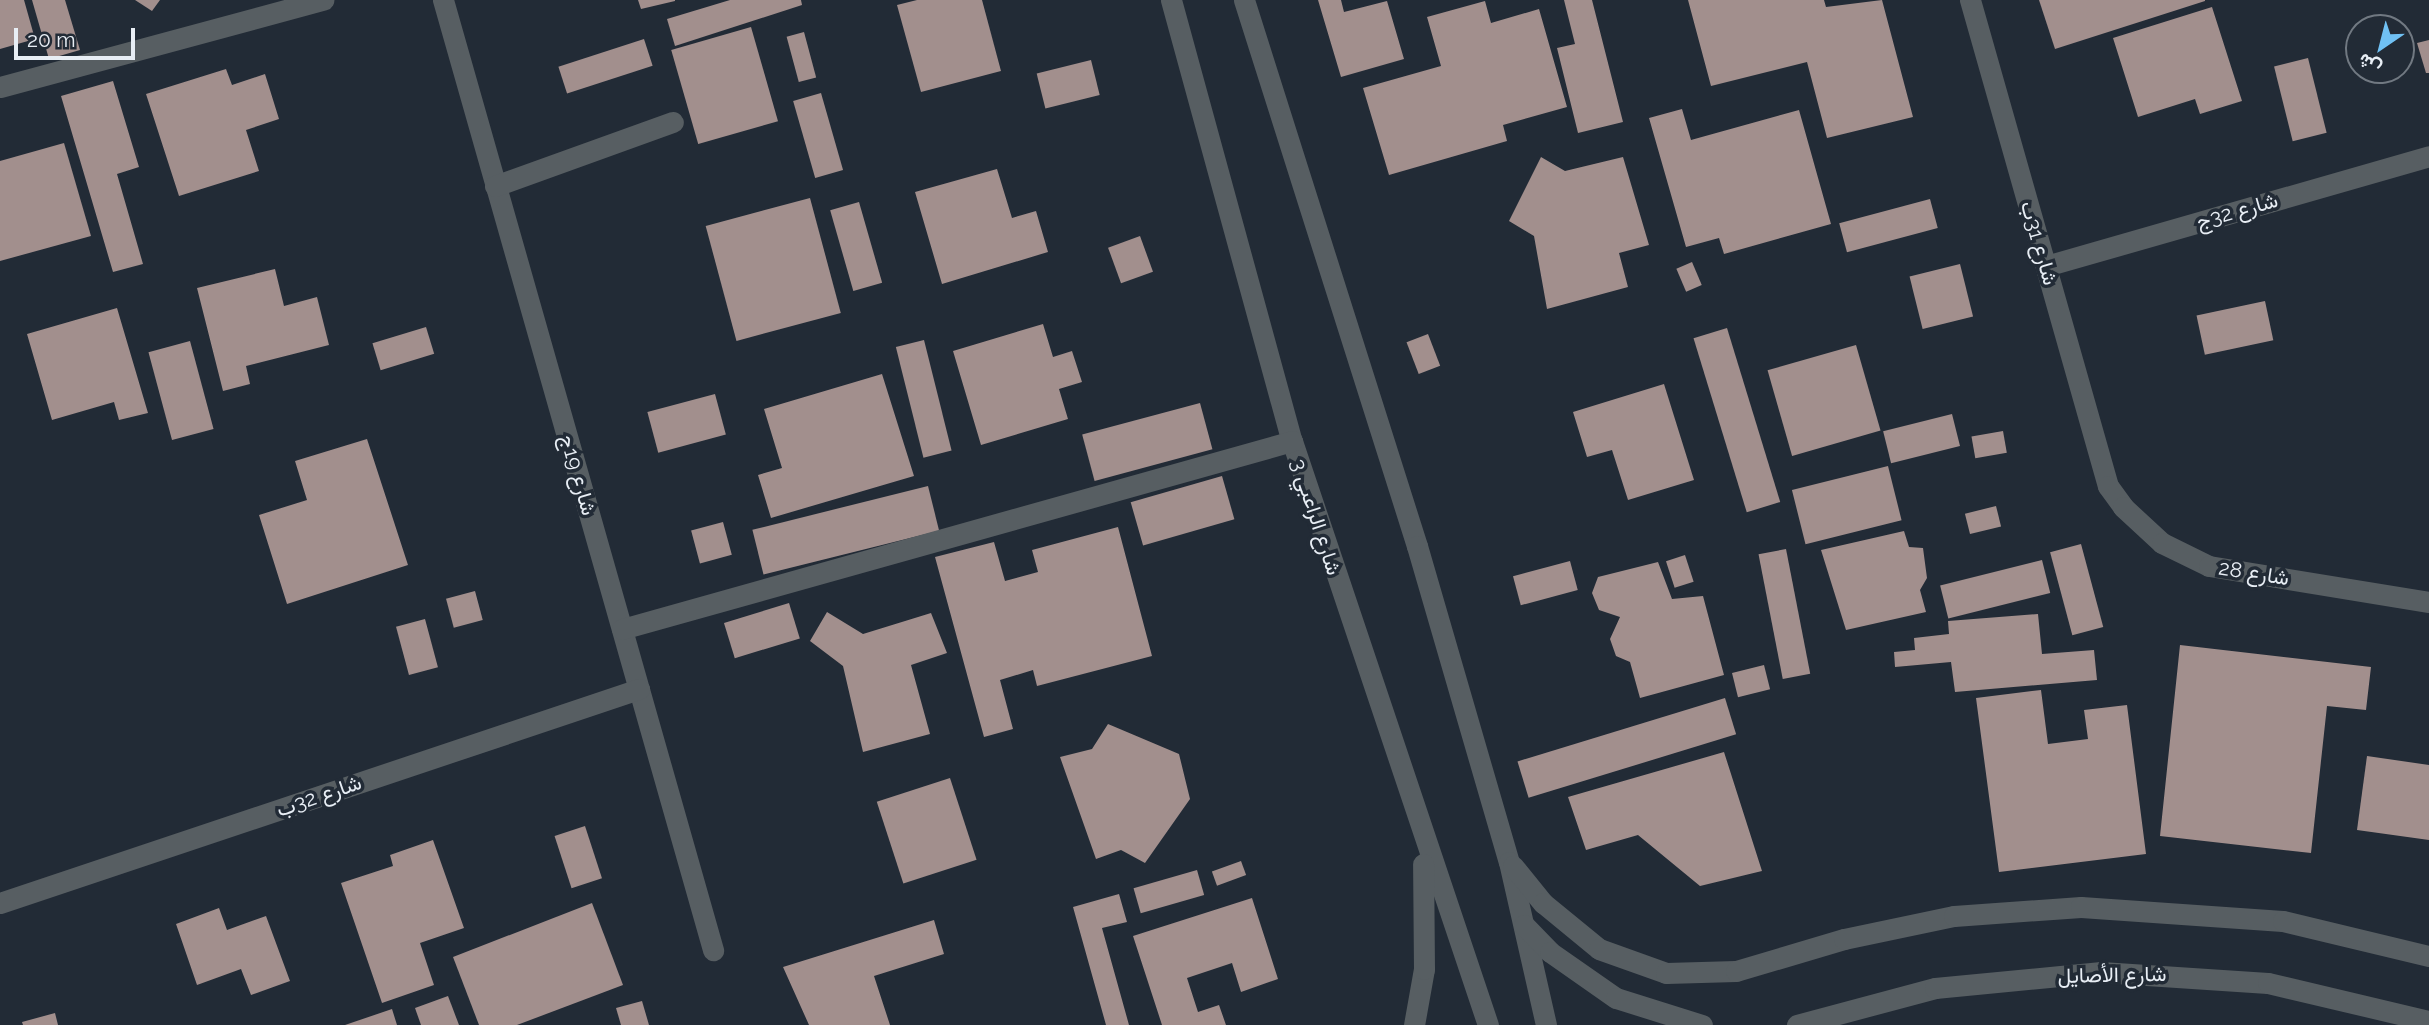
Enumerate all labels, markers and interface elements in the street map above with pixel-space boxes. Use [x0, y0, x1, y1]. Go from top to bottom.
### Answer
scale bar [18, 14, 138, 58]
north arrow [2345, 14, 2415, 84]
text: 20 m [27, 27, 75, 52]
text: ش [2353, 49, 2385, 80]
street label: شارع 32ج [2193, 187, 2281, 235]
street label: شارع 31ب [2015, 198, 2063, 288]
street label: شارع 19ج [554, 432, 602, 518]
street label: شارع الراعبي 3 [1285, 456, 1347, 578]
street label: شارع 28 [2217, 555, 2291, 591]
street label: شارع 32ب [273, 770, 365, 822]
street label: شارع الأصايل [2057, 961, 2167, 989]

